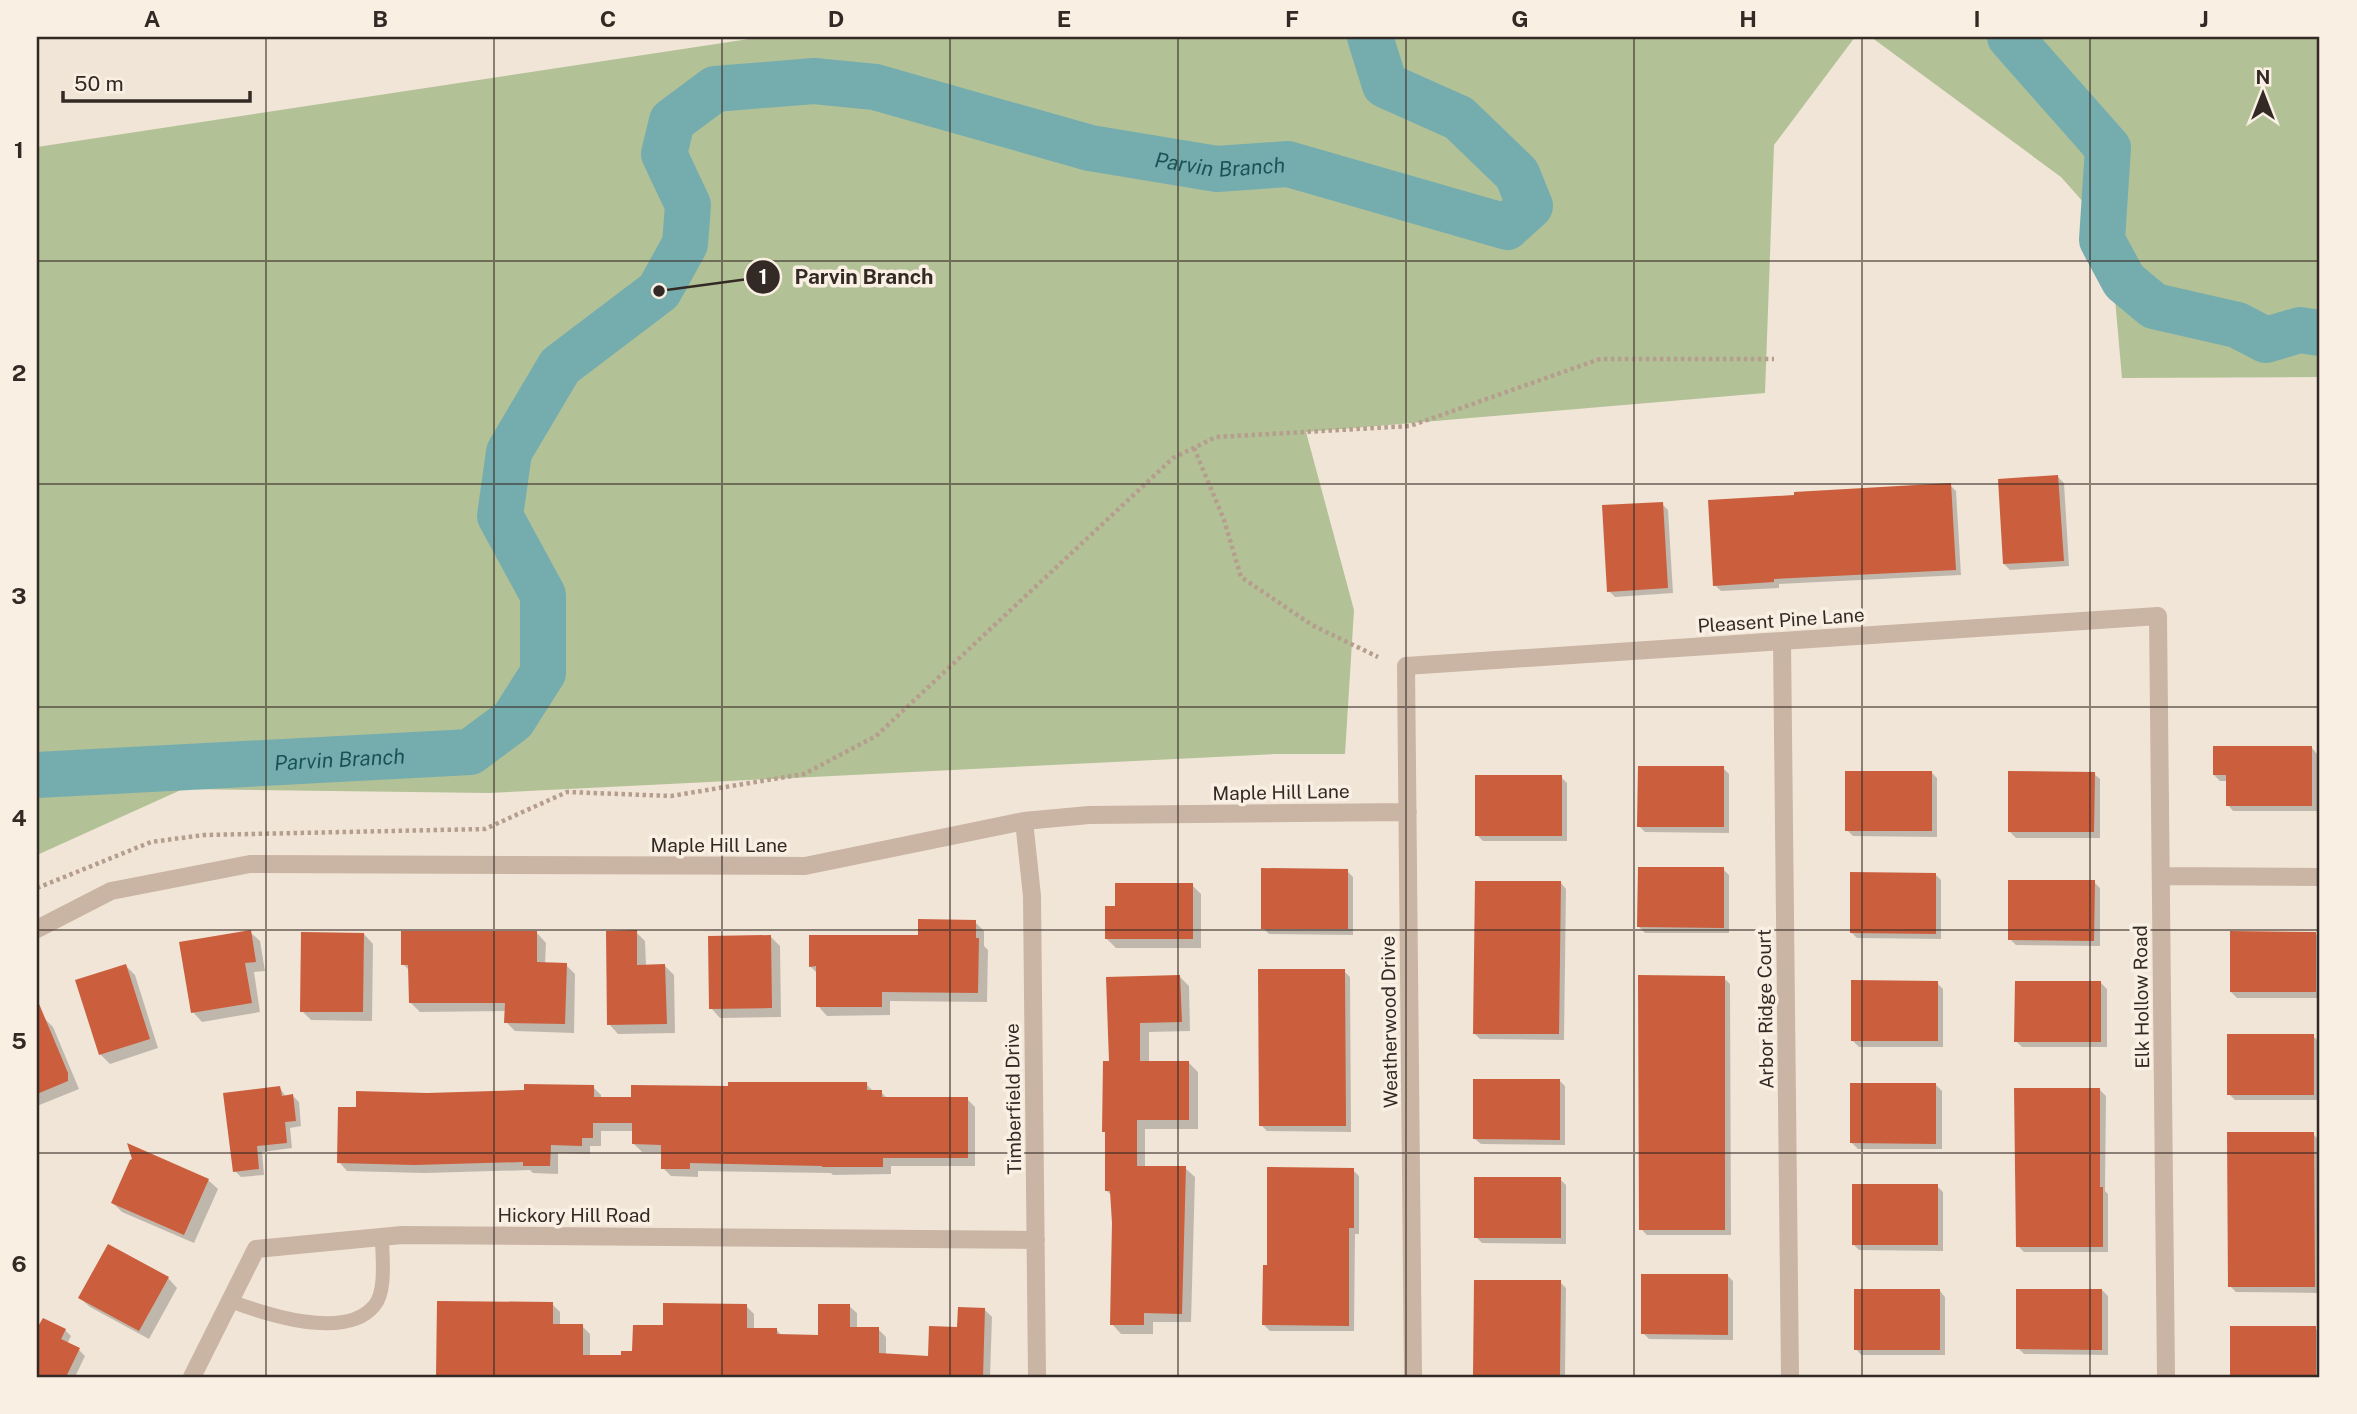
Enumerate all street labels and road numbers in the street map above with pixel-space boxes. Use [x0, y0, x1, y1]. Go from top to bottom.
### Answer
street label: Pleasent Pine Lane [1697, 603, 1865, 637]
street label: Maple Hill Lane [1212, 780, 1350, 804]
street label: Maple Hill Lane [650, 834, 788, 856]
street label: Elk Hollow Road [2129, 925, 2153, 1069]
street label: Arbor Ridge Court [1753, 929, 1777, 1089]
street label: Weatherwood Drive [1376, 936, 1402, 1108]
street label: Timberfield Drive [1001, 1023, 1025, 1175]
street label: Hickory Hill Road [497, 1204, 651, 1226]

